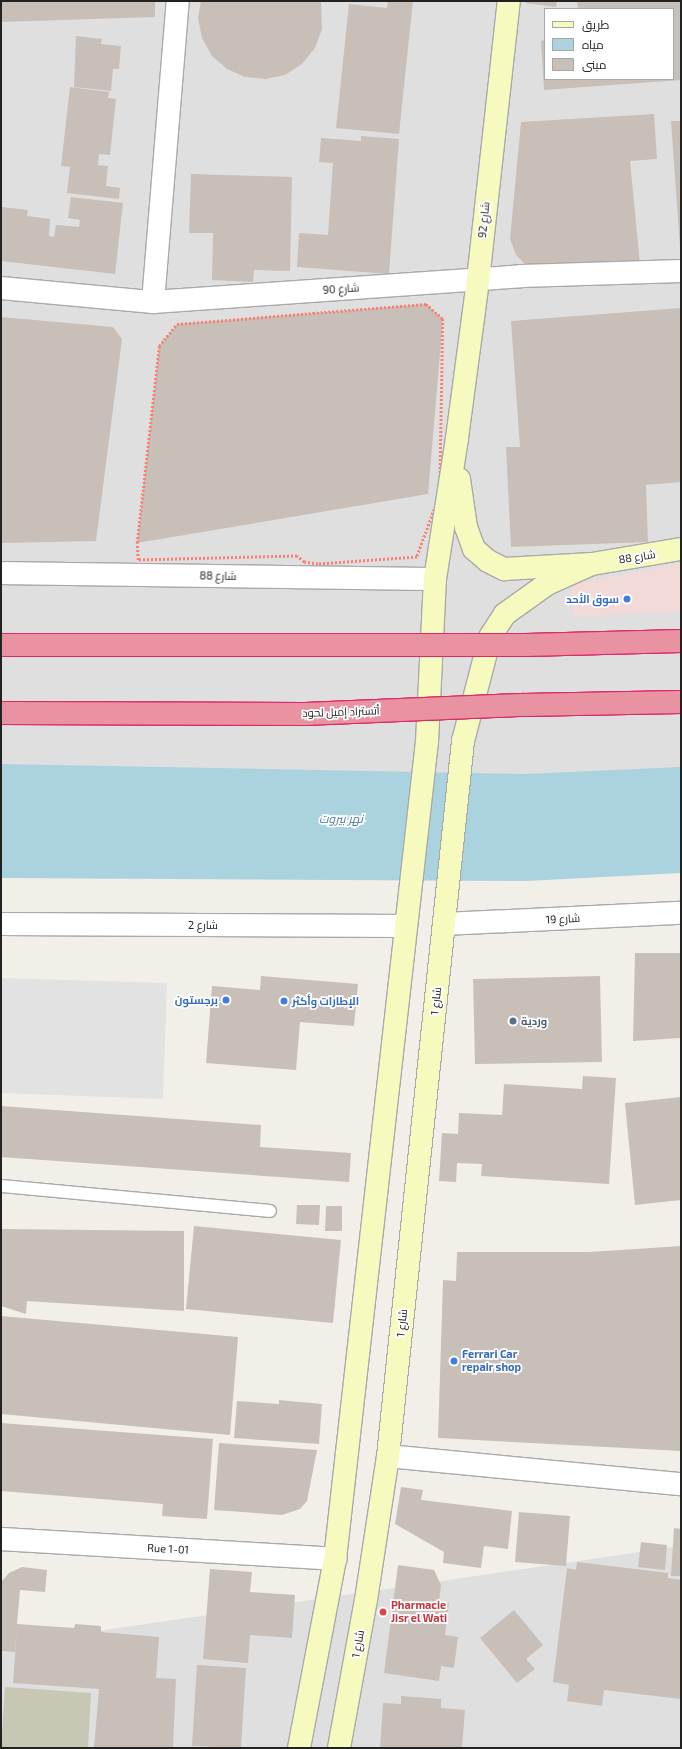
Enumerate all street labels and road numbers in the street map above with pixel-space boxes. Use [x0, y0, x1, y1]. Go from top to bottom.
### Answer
street label: شارع 92 [476, 201, 492, 239]
street label: شارع 90 [322, 281, 360, 297]
street label: شارع 88 [618, 548, 656, 566]
street label: شارع 88 [199, 569, 237, 583]
street label: أتستراد إميل لحود [302, 704, 380, 720]
street label: شارع 19 [545, 912, 581, 926]
street label: شارع 2 [188, 918, 218, 932]
street label: شارع 1 [428, 986, 444, 1016]
street label: شارع 1 [394, 1308, 410, 1338]
street label: Rue 1-01 [147, 1541, 189, 1557]
street label: شارع 1 [349, 1629, 367, 1659]

